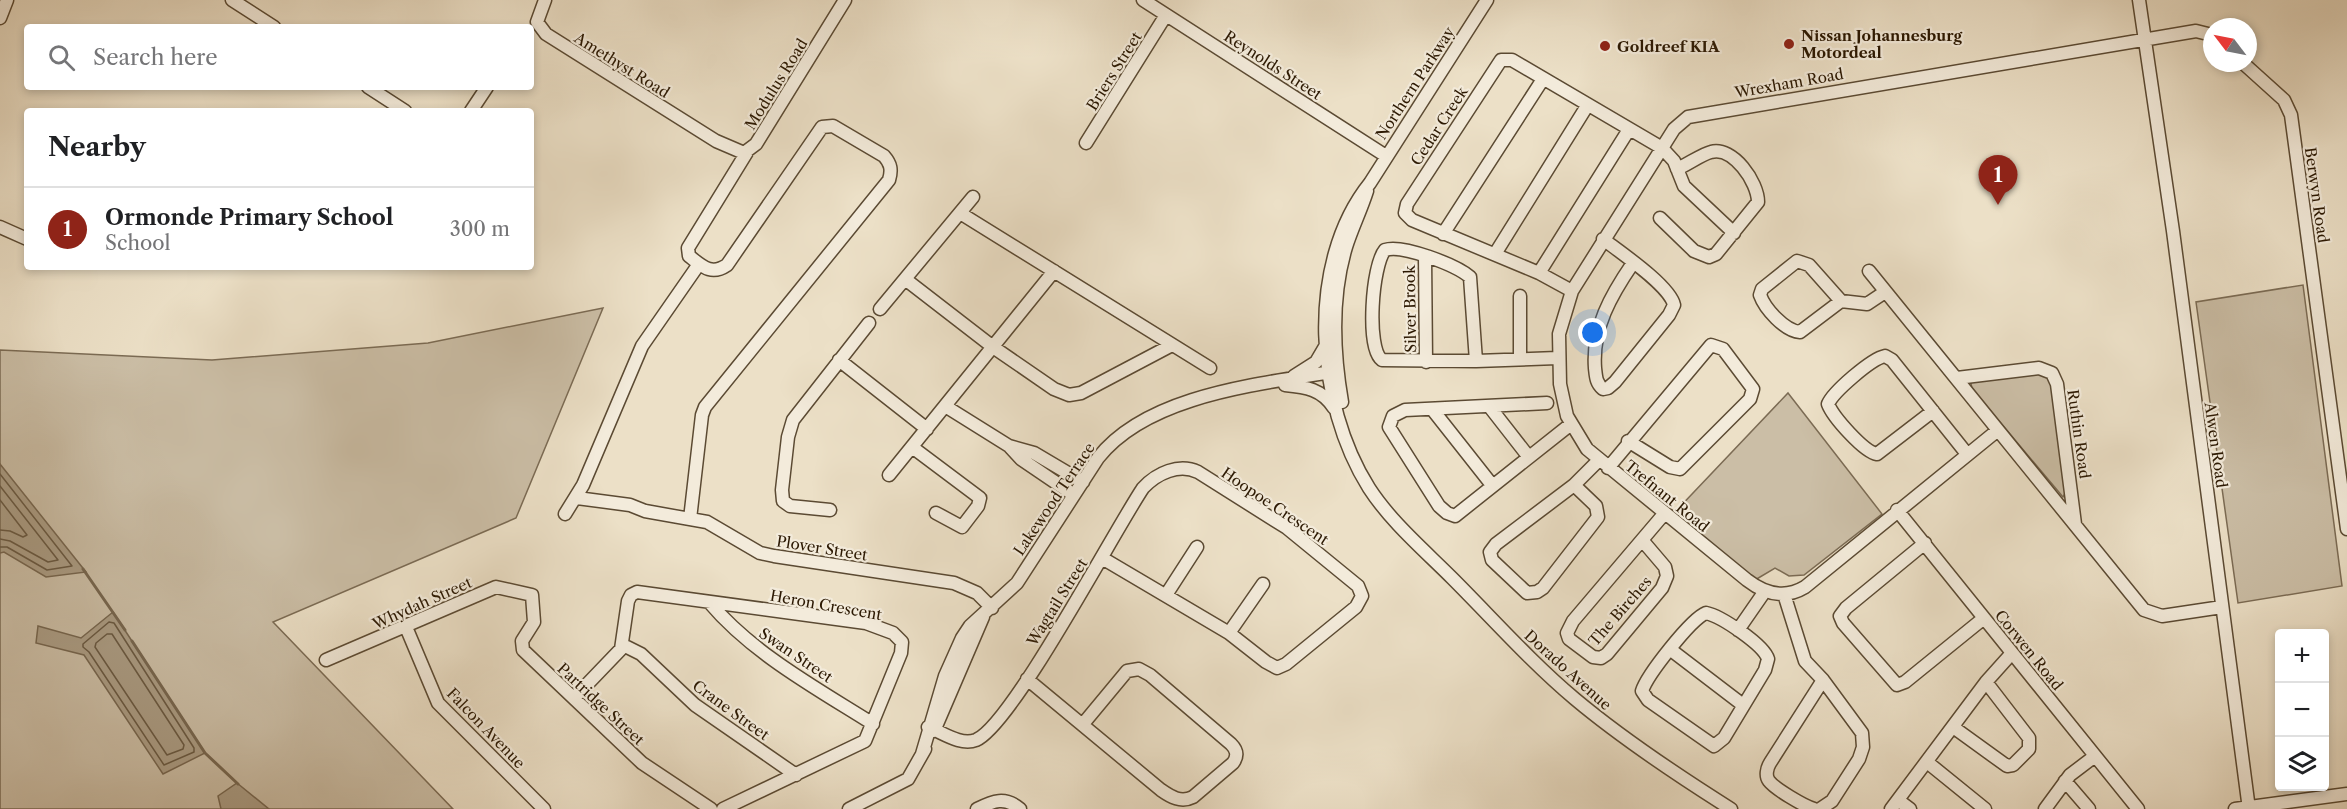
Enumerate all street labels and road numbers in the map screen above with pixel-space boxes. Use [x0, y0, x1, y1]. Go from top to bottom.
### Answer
street label: Northern Parkway [1372, 23, 1459, 143]
street label: Reynolds Street [1221, 26, 1326, 104]
street label: Amethyst Road [570, 28, 673, 102]
street label: Briers Street [1082, 28, 1146, 114]
street label: Modulus Road [740, 35, 812, 133]
street label: Wrexham Road [1732, 64, 1845, 102]
street label: Cedar Creek [1406, 82, 1472, 169]
street label: Berwyn Road [2301, 146, 2333, 244]
street label: Silver Brook [1400, 264, 1420, 353]
street label: Ruthin Road [2063, 388, 2095, 480]
street label: Alwen Road [2200, 400, 2231, 489]
street label: Lakewood Terrace [1009, 439, 1099, 559]
street label: Trefnant Road [1621, 456, 1713, 536]
street label: Hoopoe Crescent [1218, 463, 1333, 549]
street label: Plover Street [775, 531, 869, 565]
street label: Wagtail Street [1022, 554, 1092, 650]
street label: Whydah Street [368, 572, 475, 634]
street label: The Birches [1585, 572, 1655, 650]
street label: Heron Crescent [769, 586, 884, 624]
street label: Corwen Road [1991, 606, 2067, 694]
street label: Swan Street [756, 623, 837, 687]
street label: Dorado Avenue [1521, 626, 1615, 714]
street label: Partridge Street [554, 659, 649, 750]
street label: Crane Street [689, 676, 774, 745]
street label: Falcon Avenue [443, 684, 529, 772]

